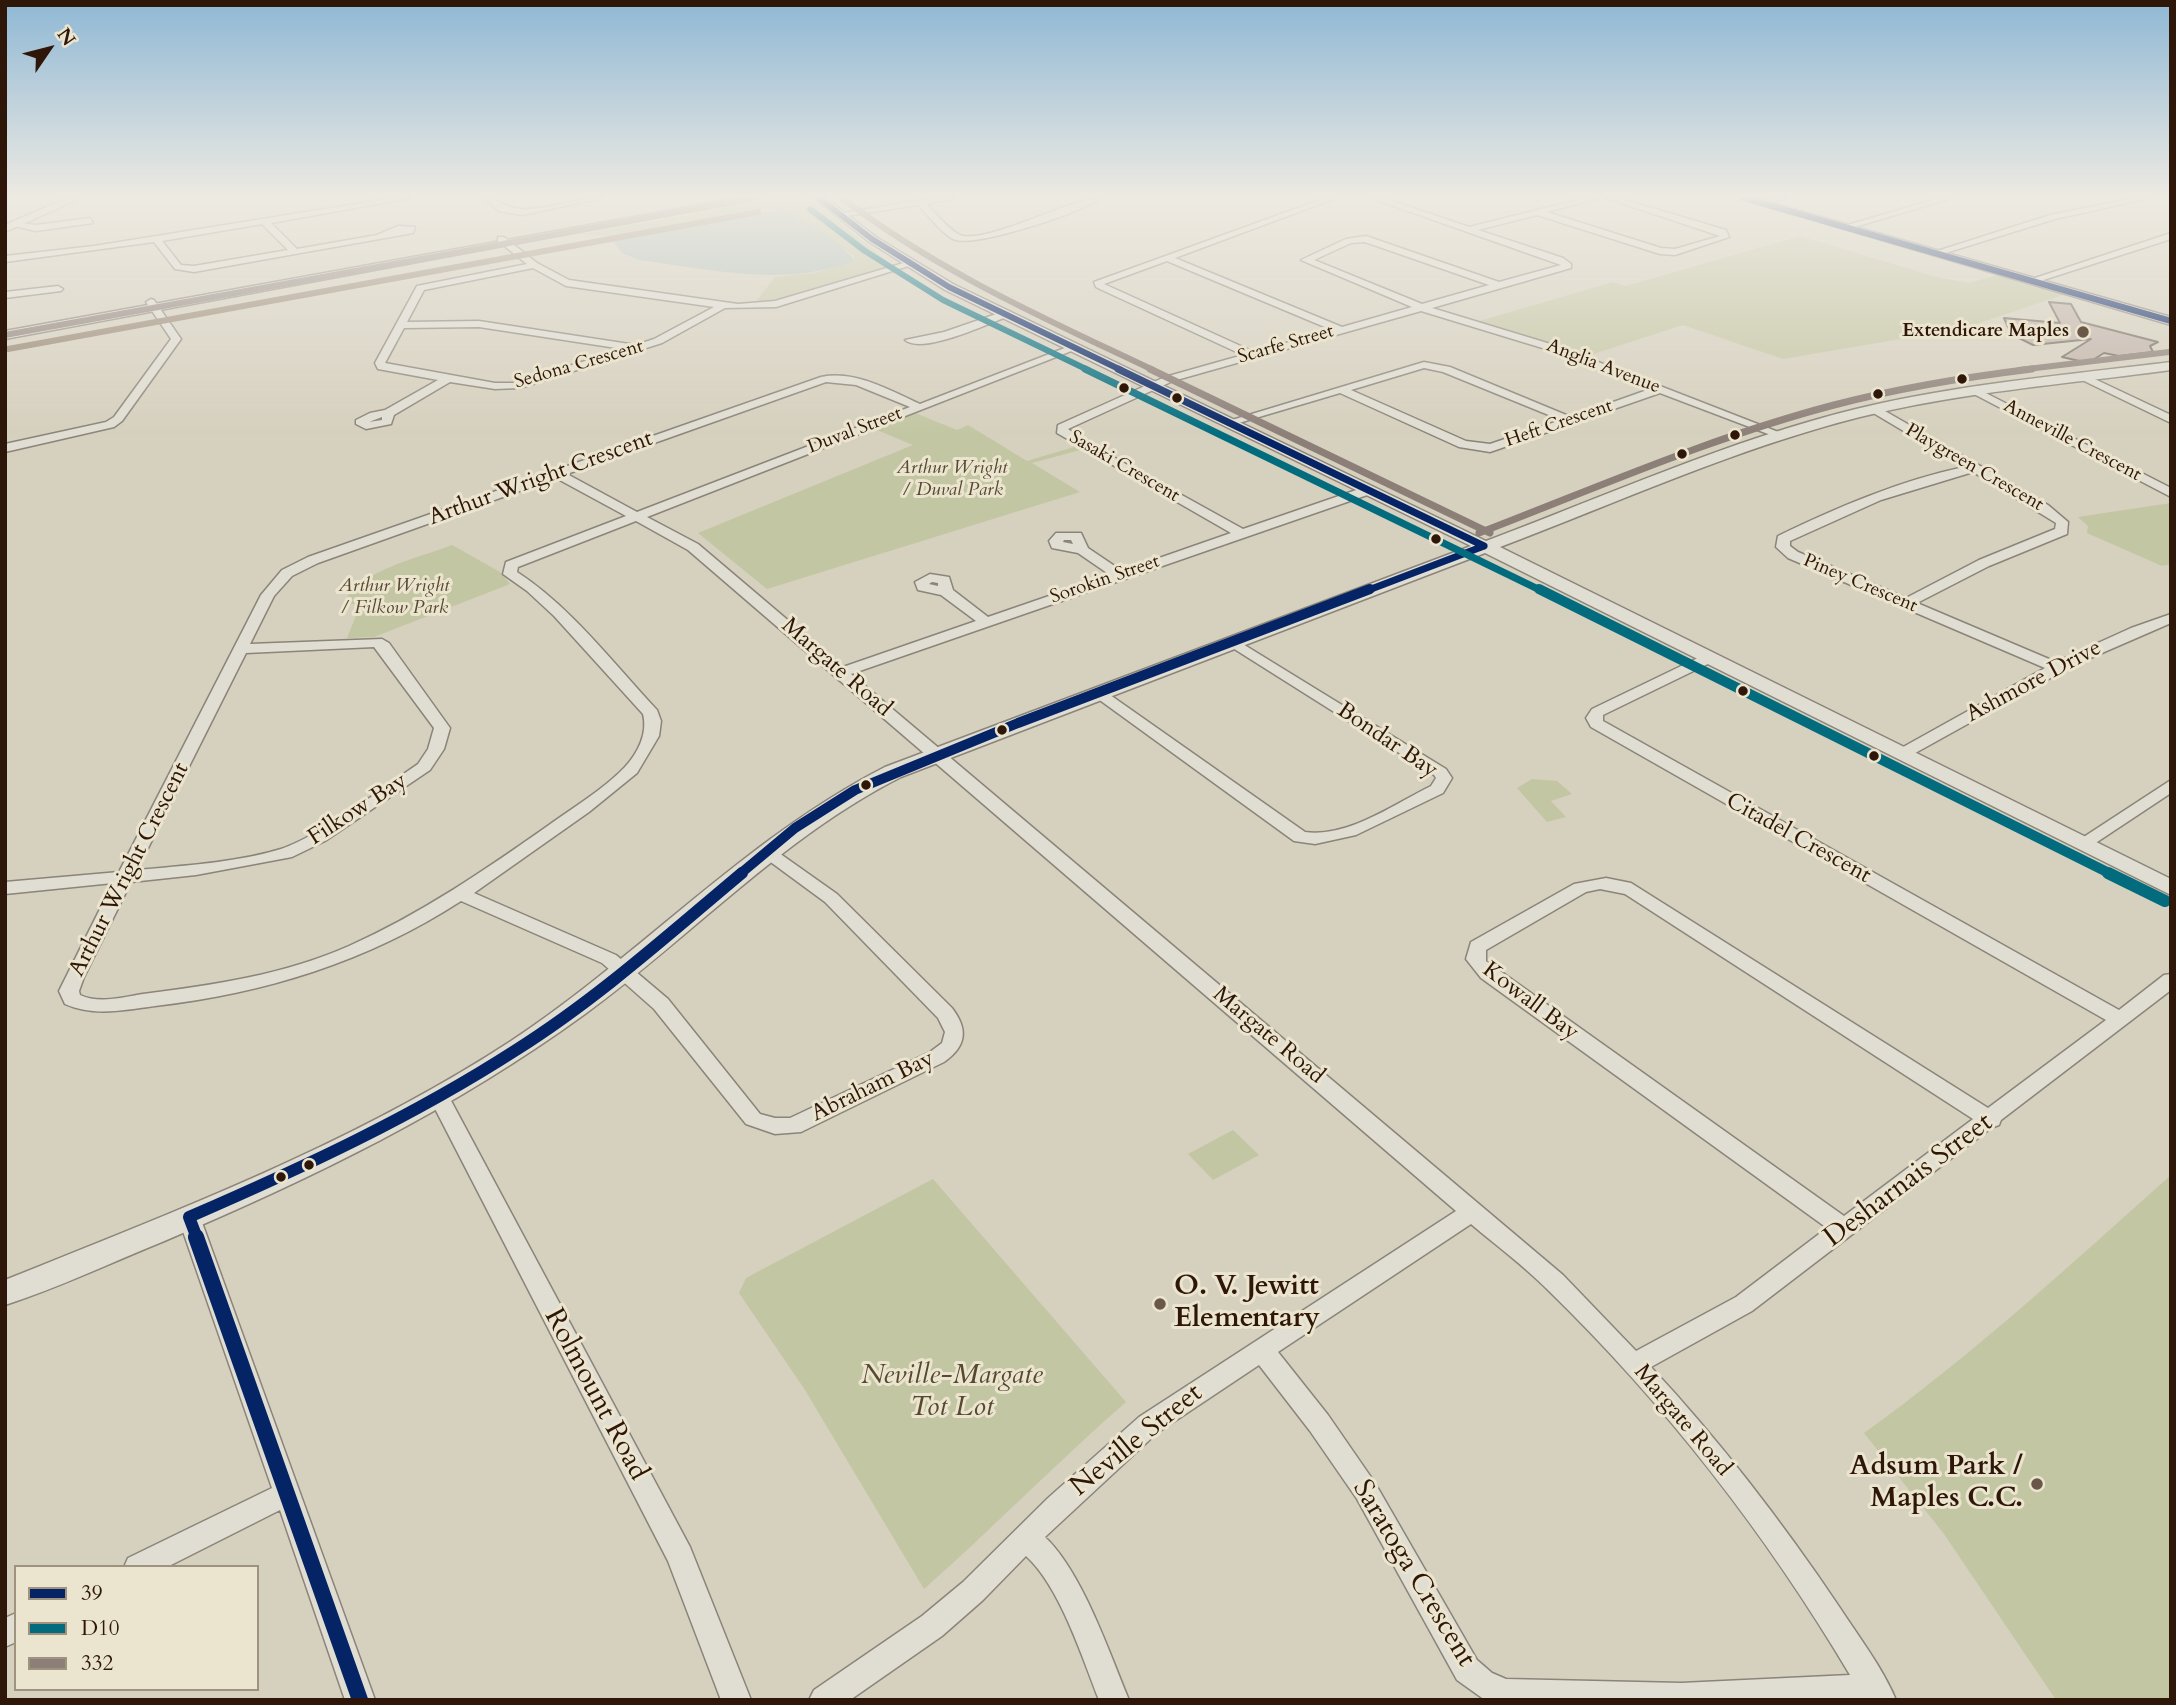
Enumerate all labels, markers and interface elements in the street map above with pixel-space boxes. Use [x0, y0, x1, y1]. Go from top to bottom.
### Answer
north arrow [14, 14, 84, 84]
text: N [51, 23, 82, 51]
street label: Scarfe Street [1235, 320, 1337, 370]
place label: Extendicare Maples [1902, 321, 2069, 343]
marker: Extendicare Maples [2075, 324, 2091, 340]
street label: Anglia Avenue [1543, 335, 1663, 399]
street label: Sedona Crescent [512, 336, 646, 394]
unlabelled marker [1955, 372, 1969, 386]
unlabelled marker [1117, 381, 1131, 395]
unlabelled marker [1871, 387, 1885, 401]
unlabelled marker [1170, 391, 1184, 405]
street label: Heft Crescent [1502, 395, 1616, 453]
street label: Anneville Crescent [1999, 395, 2145, 487]
street label: Duval Street [805, 403, 905, 459]
street label: Playgreen Crescent [1901, 419, 2047, 517]
street label: Arthur Wright Crescent [425, 426, 657, 532]
street label: Sasaki Crescent [1065, 426, 1183, 508]
unlabelled marker [1728, 428, 1742, 442]
unlabelled marker [1675, 447, 1689, 461]
park label: Arthur Wright / Duval Park [897, 458, 1007, 502]
unlabelled marker [1429, 532, 1443, 546]
street label: Piney Crescent [1800, 550, 1920, 618]
street label: Sorokin Street [1047, 551, 1163, 609]
park label: Arthur Wright / Filkow Park [339, 576, 449, 620]
street label: Margate Road [775, 613, 897, 723]
street label: Ashmore Drive [1962, 635, 2106, 729]
unlabelled marker [1736, 684, 1750, 698]
street label: Bondar Bay [1331, 697, 1443, 785]
unlabelled marker [995, 723, 1009, 737]
unlabelled marker [1867, 749, 1881, 763]
street label: Arthur Wright Crescent [64, 758, 196, 982]
street label: Filkow Bay [303, 768, 413, 852]
unlabelled marker [859, 778, 873, 792]
street label: Citadel Crescent [1721, 788, 1875, 890]
street label: Kowall Bay [1476, 957, 1584, 1047]
street label: Margate Road [1207, 981, 1329, 1091]
street label: Abraham Bay [807, 1045, 939, 1129]
street label: Desharnais Street [1818, 1107, 2000, 1255]
unlabelled marker [302, 1158, 316, 1172]
unlabelled marker [274, 1170, 288, 1184]
place label: O. V. Jewitt Elementary [1174, 1271, 1320, 1337]
marker: O. V. Jewitt Elementary [1152, 1296, 1168, 1312]
street label: Rolmount Road [536, 1303, 654, 1487]
park label: Neville-Margate Tot Lot [861, 1360, 1043, 1426]
street label: Margate Road [1627, 1360, 1737, 1482]
street label: Neville Street [1064, 1377, 1210, 1505]
place label: Adsum Park / Maples C.C. [1850, 1451, 2023, 1517]
street label: Saratoga Crescent [1344, 1475, 1482, 1673]
marker: Adsum Park / Maples C.C. [2029, 1476, 2045, 1492]
legend [14, 1565, 259, 1691]
text: 39 [81, 1579, 103, 1608]
text: D10 [81, 1614, 120, 1643]
text: 332 [81, 1649, 113, 1678]

